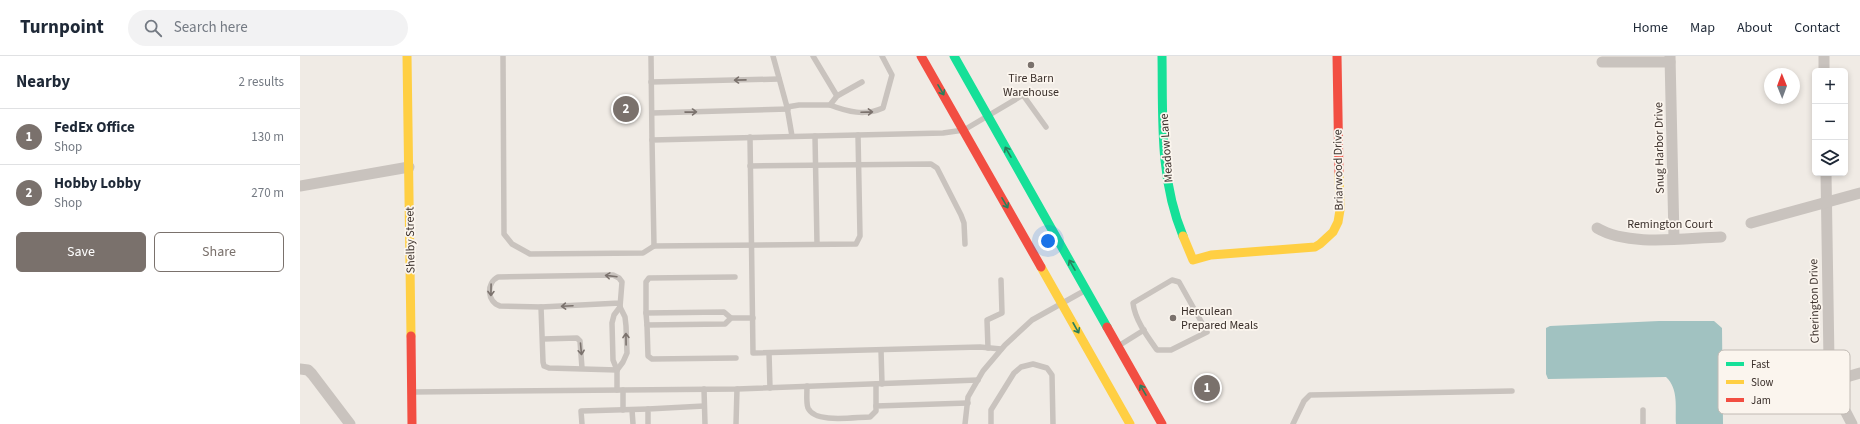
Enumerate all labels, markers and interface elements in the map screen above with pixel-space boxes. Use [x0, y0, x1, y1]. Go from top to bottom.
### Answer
search box [128, 10, 408, 46]
text: Turnpoint [20, 14, 104, 41]
icon: search [142, 17, 164, 39]
text: Search here [174, 17, 248, 38]
text: Home [1633, 18, 1668, 38]
text: Map [1690, 18, 1715, 38]
text: About [1737, 18, 1772, 38]
text: Contact [1794, 18, 1840, 38]
marker: Tire Barn Warehouse [1026, 60, 1036, 70]
north arrow [1764, 68, 1800, 104]
map controls [1812, 68, 1848, 176]
button: + [1812, 68, 1848, 104]
text: Nearby [16, 70, 70, 94]
place label: Tire Barn Warehouse [1003, 70, 1059, 101]
text: 2 results [239, 73, 284, 91]
one-way arrow [734, 76, 747, 84]
one-way arrow [937, 84, 945, 96]
pin: 2 [613, 94, 639, 124]
street label: Snug Harbor Drive [1650, 102, 1669, 194]
button: − [1812, 104, 1848, 140]
one-way arrow [684, 108, 697, 116]
one-way arrow [860, 109, 873, 116]
street label: Meadow Lane [1156, 113, 1177, 183]
text: FedEx Office [54, 117, 135, 138]
text: 1 [26, 128, 32, 146]
text: 130 m [251, 128, 284, 146]
street label: Briarwood Drive [1329, 129, 1348, 211]
text: Shop [54, 138, 82, 156]
button: layers [1812, 140, 1848, 176]
one-way arrow [1004, 146, 1012, 158]
text: Hobby Lobby [54, 173, 141, 194]
text: 2 [26, 184, 32, 202]
text: 270 m [251, 184, 284, 202]
text: Shop [54, 194, 82, 212]
one-way arrow [1002, 197, 1010, 209]
street label: Shelby Street [401, 207, 420, 273]
street label: Remington Court [1627, 216, 1713, 233]
your location [1038, 231, 1058, 251]
button: Save [16, 232, 146, 272]
button: Share [154, 232, 284, 272]
one-way arrow [1068, 259, 1076, 271]
street label: Cherington Drive [1805, 259, 1824, 343]
one-way arrow [605, 272, 618, 280]
one-way arrow [487, 284, 495, 297]
one-way arrow [561, 302, 574, 309]
place label: Herculean Prepared Meals [1181, 303, 1258, 334]
marker: Herculean Prepared Meals [1168, 313, 1178, 323]
one-way arrow [1073, 322, 1080, 334]
one-way arrow [622, 333, 630, 346]
one-way arrow [577, 342, 584, 355]
legend [1718, 350, 1850, 414]
text: Fast [1751, 357, 1770, 372]
pin: 1 [1194, 373, 1220, 403]
text: Slow [1751, 375, 1774, 390]
one-way arrow [1139, 384, 1147, 396]
text: Jam [1751, 393, 1771, 408]

